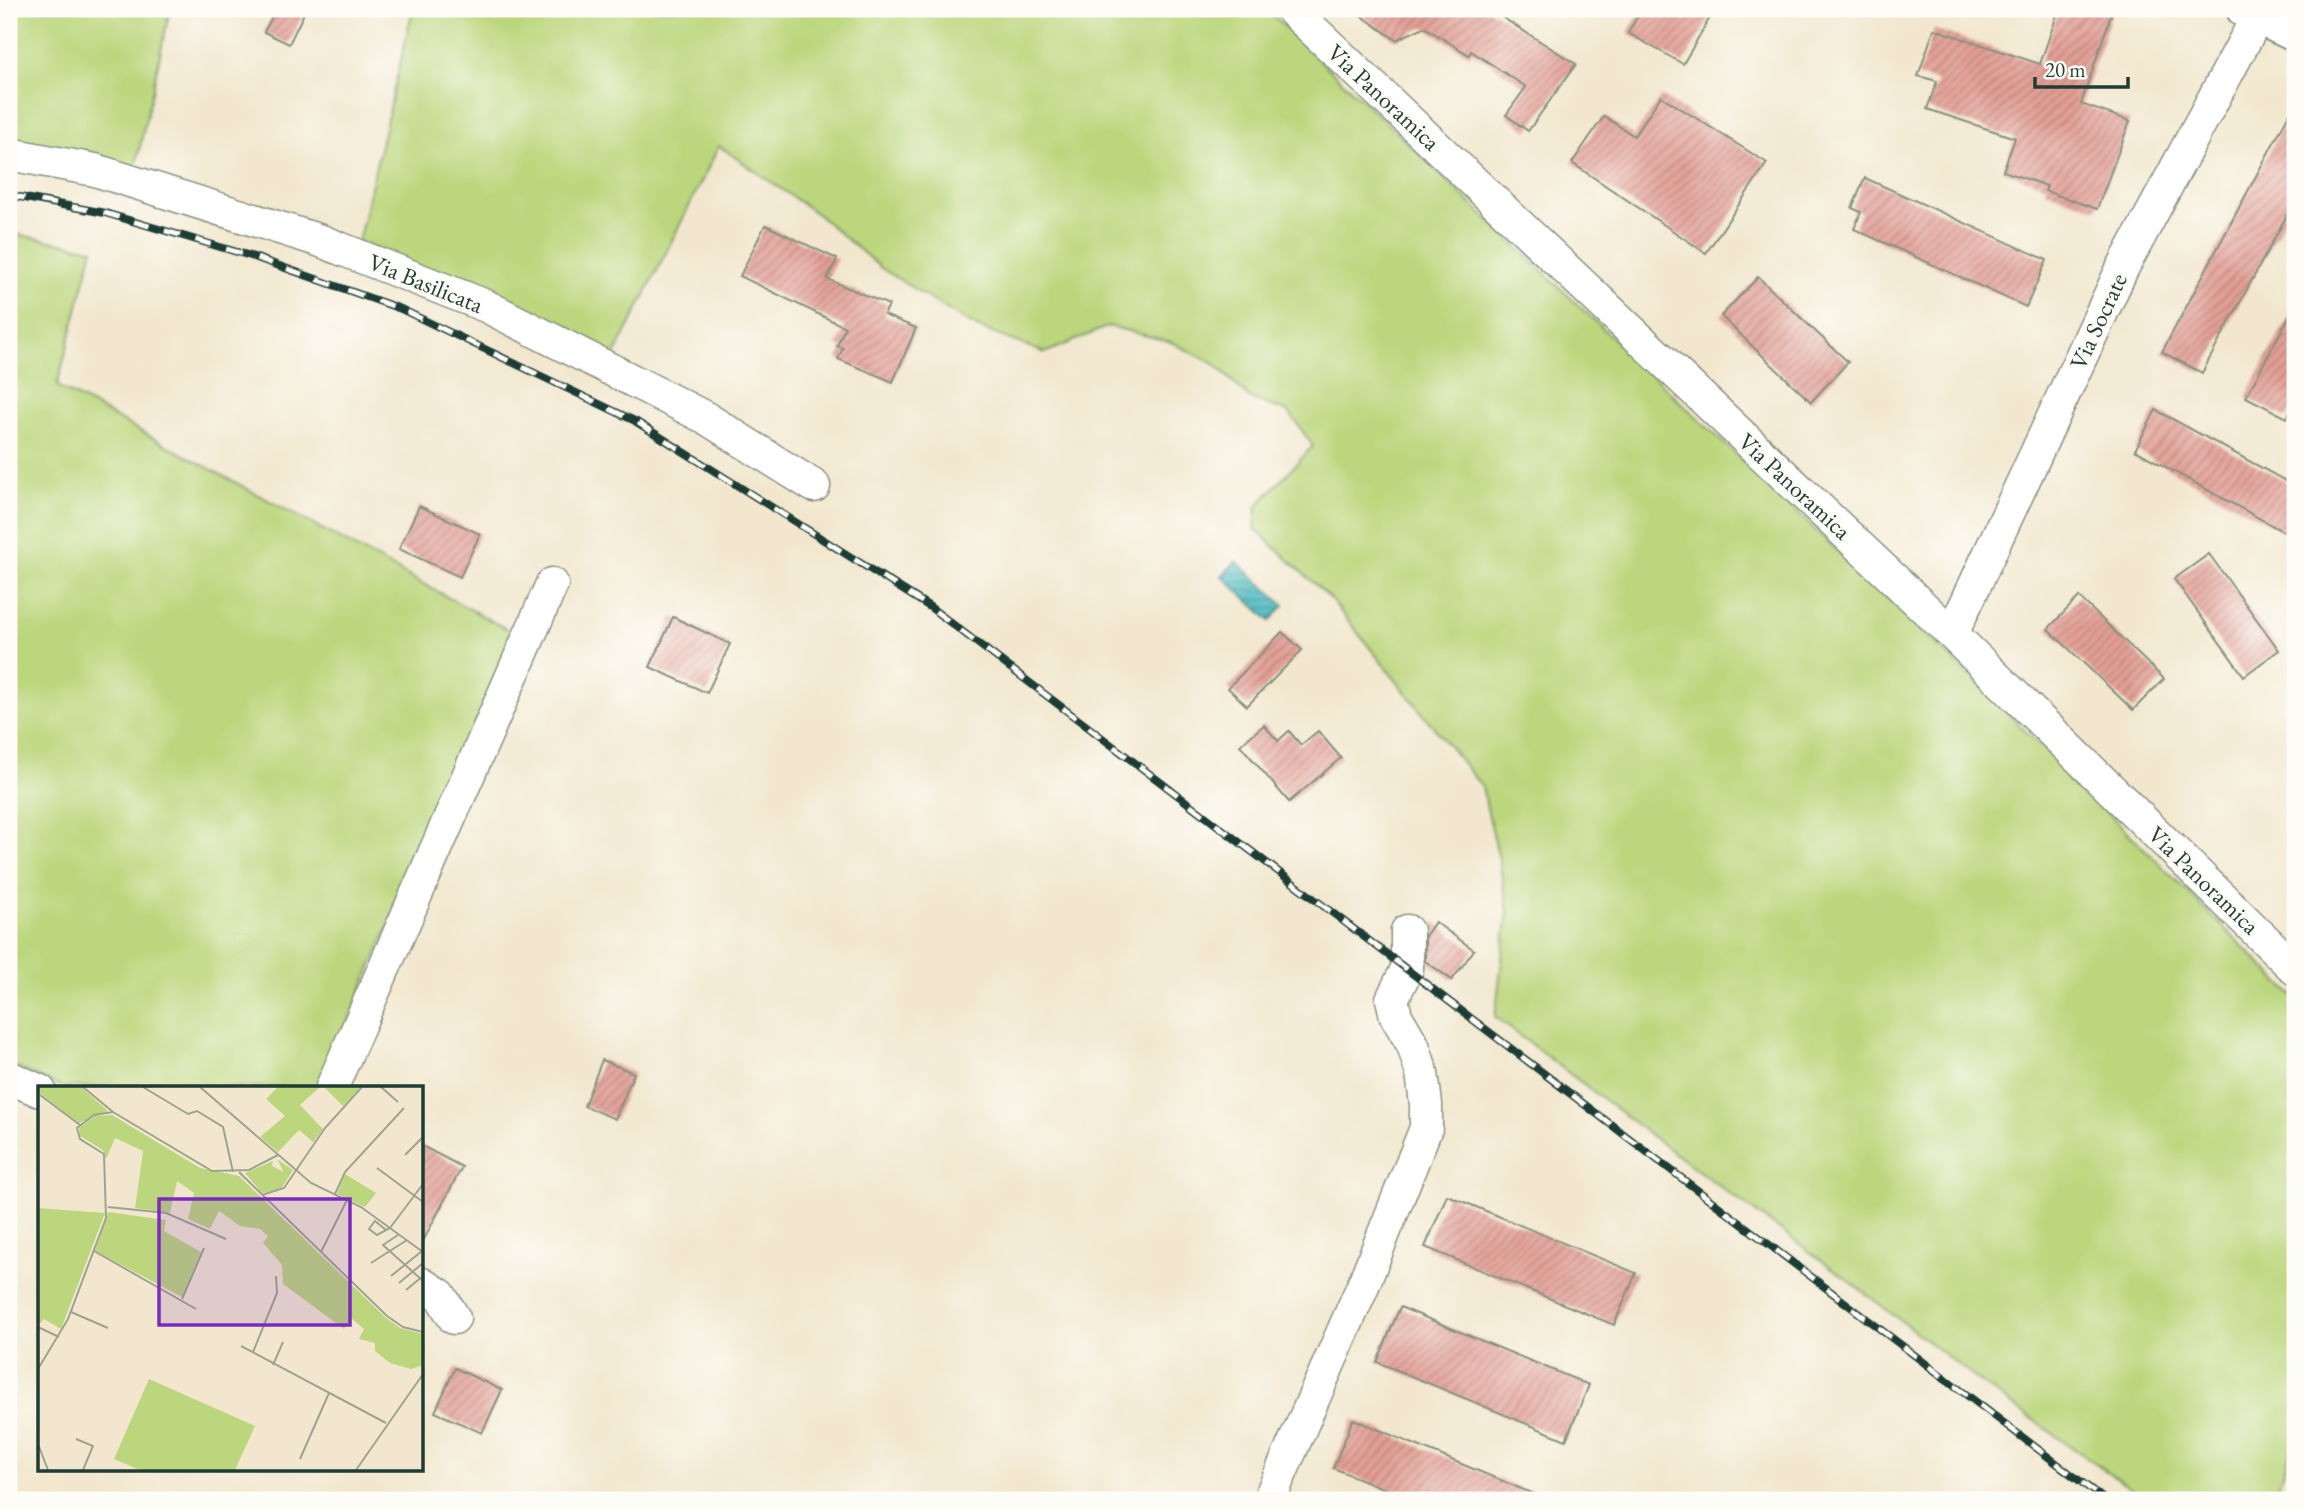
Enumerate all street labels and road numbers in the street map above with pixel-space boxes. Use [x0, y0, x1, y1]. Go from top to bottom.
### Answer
street label: Via Panoramica [1321, 37, 1447, 157]
street label: Via Basilicata [364, 246, 488, 320]
street label: Via Socrate [2062, 268, 2134, 374]
street label: Via Panoramica [1732, 426, 1858, 546]
street label: Via Panoramica [2142, 819, 2267, 941]

